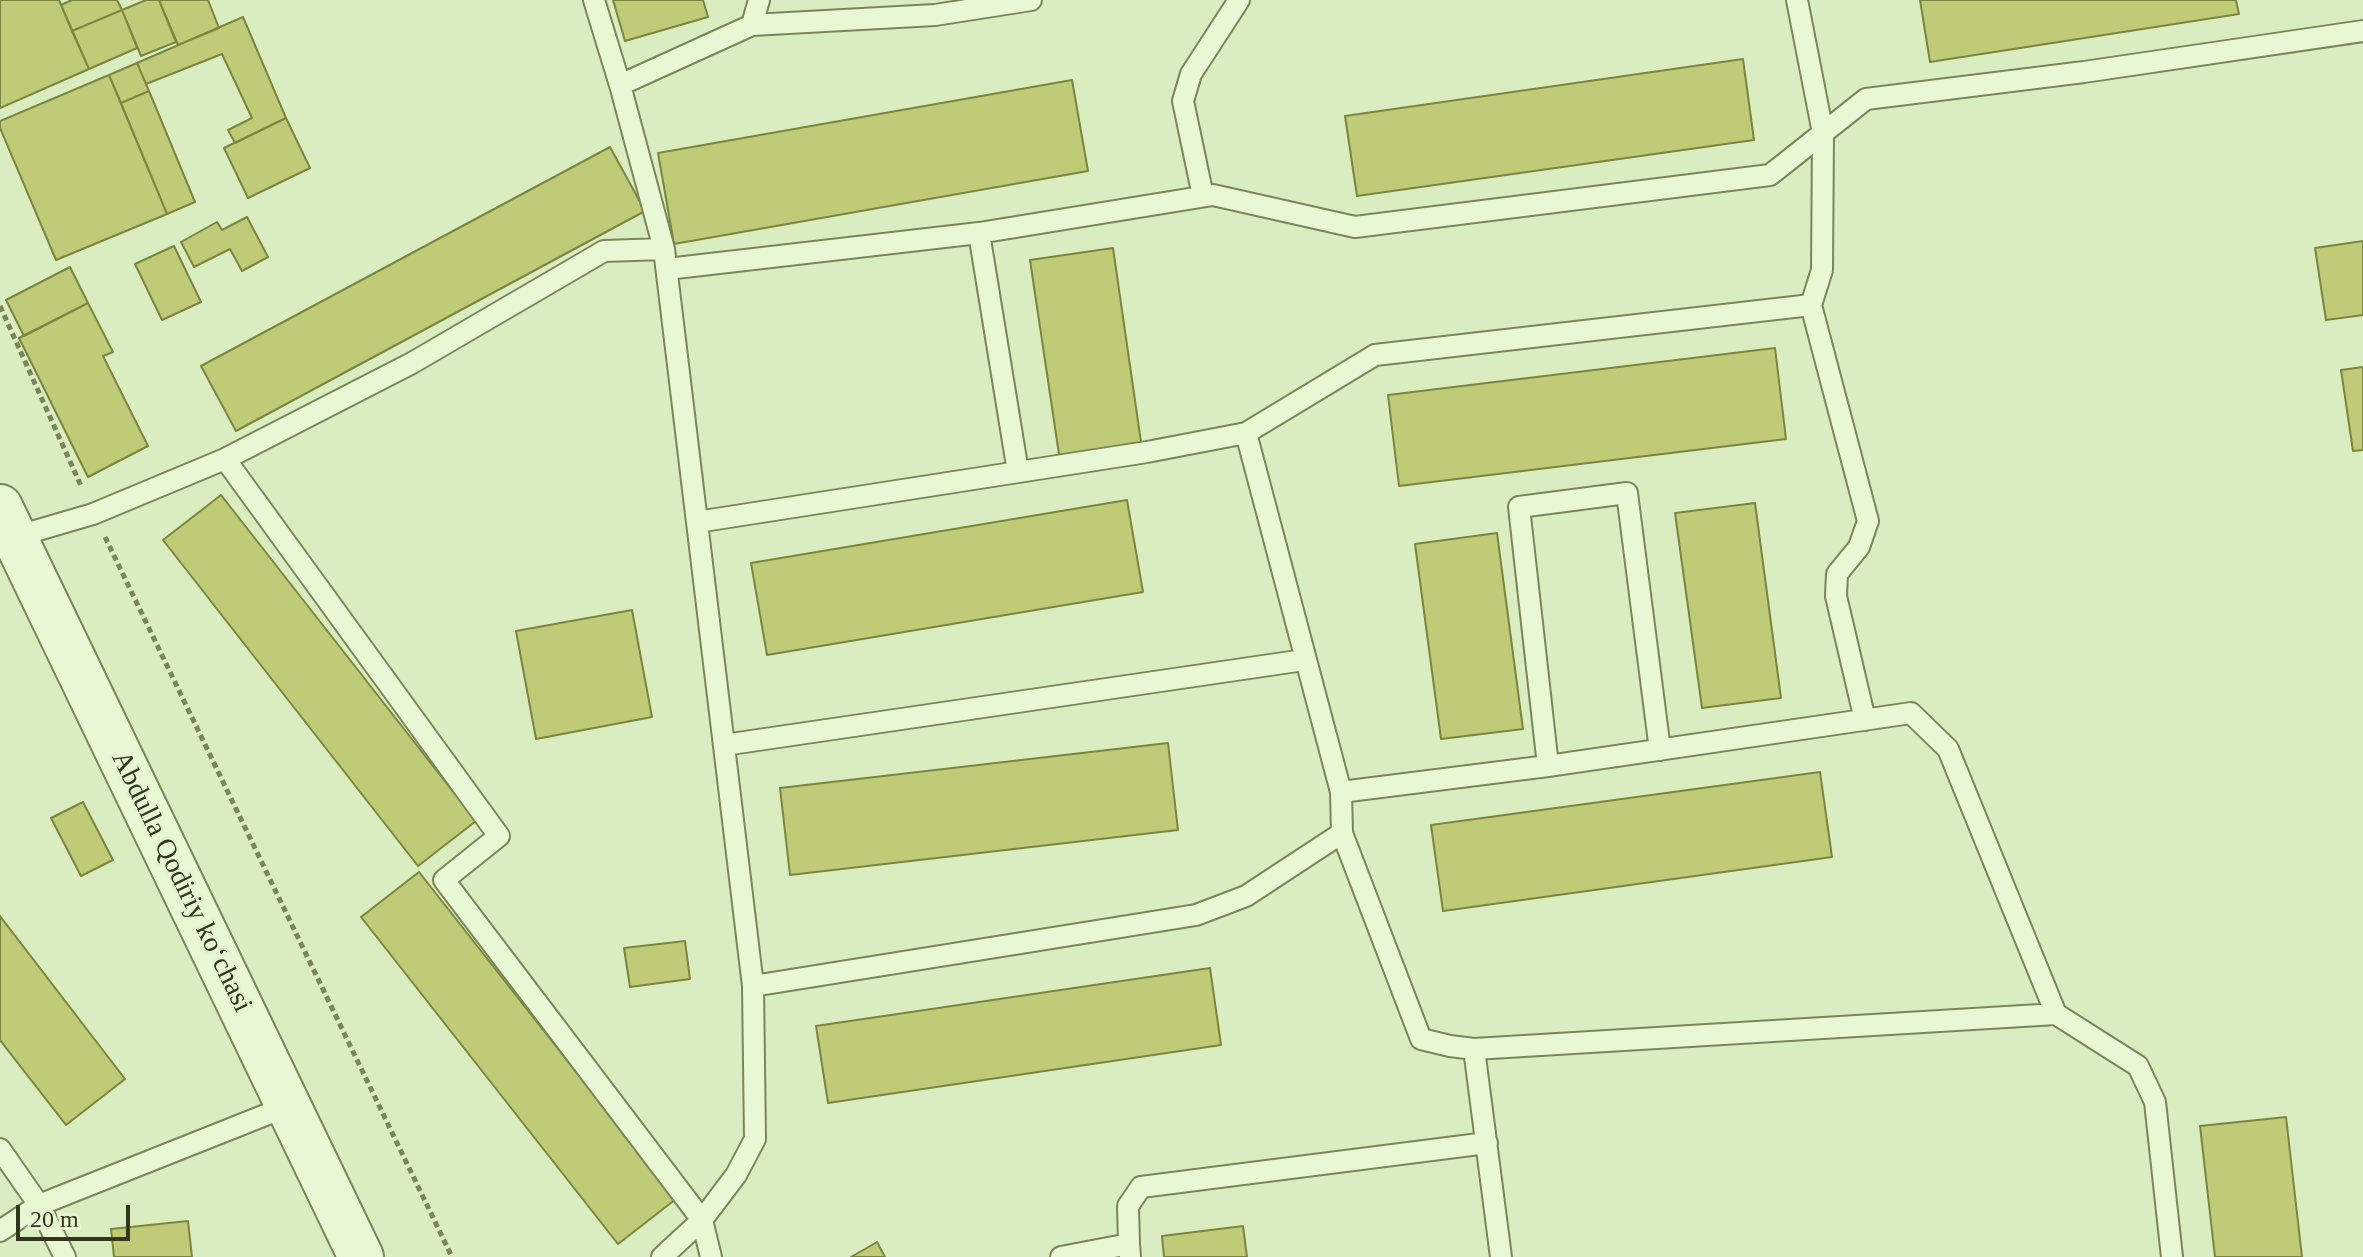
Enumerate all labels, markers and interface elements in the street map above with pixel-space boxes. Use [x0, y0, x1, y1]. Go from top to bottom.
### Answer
street label: Abdulla Qodiriy koʻchasi [103, 746, 259, 1018]
scale bar [20, 1189, 134, 1239]
text: 20 m [30, 1206, 79, 1232]

